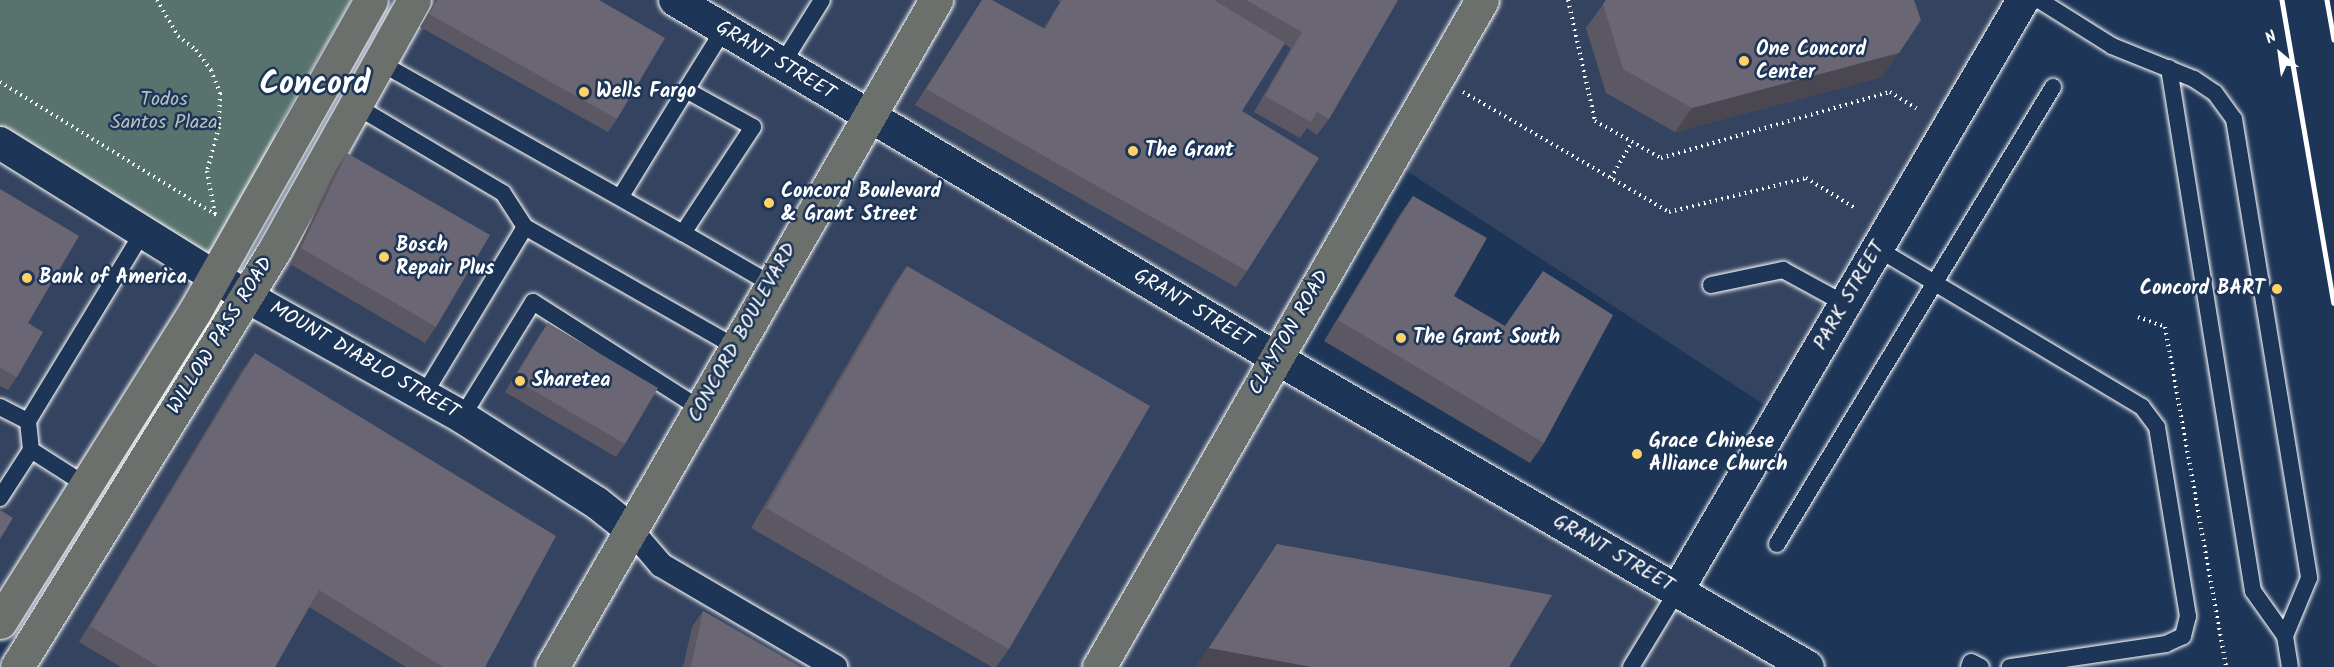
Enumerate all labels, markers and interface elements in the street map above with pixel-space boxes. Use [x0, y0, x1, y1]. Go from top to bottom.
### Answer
street label: GRANT STREET [711, 16, 839, 106]
north arrow [2250, 24, 2310, 84]
text: N [2261, 24, 2282, 51]
place label: One Concord Center [1756, 38, 1866, 85]
marker: One Concord Center [1737, 54, 1751, 68]
district label: Concord [259, 66, 371, 104]
place label: Wells Fargo [596, 80, 696, 104]
marker: Wells Fargo [577, 85, 591, 99]
park label: Todos Santos Plaza [110, 89, 218, 136]
place label: The Grant [1145, 139, 1234, 163]
marker: The Grant [1126, 144, 1140, 158]
place label: Concord Boulevard & Grant Street [781, 180, 941, 227]
marker: Concord Boulevard & Grant Street [762, 196, 776, 210]
place label: Bosch Repair Plus [396, 234, 494, 281]
street label: PARK STREET [1809, 237, 1891, 355]
street label: CONCORD BOULEVARD [684, 239, 802, 427]
marker: Bosch Repair Plus [377, 250, 391, 264]
street label: WILLOW PASS ROAD [163, 253, 279, 419]
street label: GRANT STREET [1129, 264, 1257, 354]
place label: Bank of America [39, 266, 187, 290]
street label: CLAYTON ROAD [1245, 266, 1335, 400]
marker: Bank of America [20, 271, 34, 285]
place label: Concord BART [2140, 277, 2265, 301]
marker: Concord BART [2270, 282, 2284, 296]
street label: MOUNT DIABLO STREET [265, 297, 463, 425]
place label: The Grant South [1413, 326, 1560, 350]
marker: The Grant South [1394, 331, 1408, 345]
place label: Sharetea [532, 369, 610, 393]
marker: Sharetea [513, 374, 527, 388]
place label: Grace Chinese Alliance Church [1649, 430, 1788, 477]
marker: Grace Chinese Alliance Church [1630, 447, 1644, 461]
street label: GRANT STREET [1548, 510, 1678, 598]

